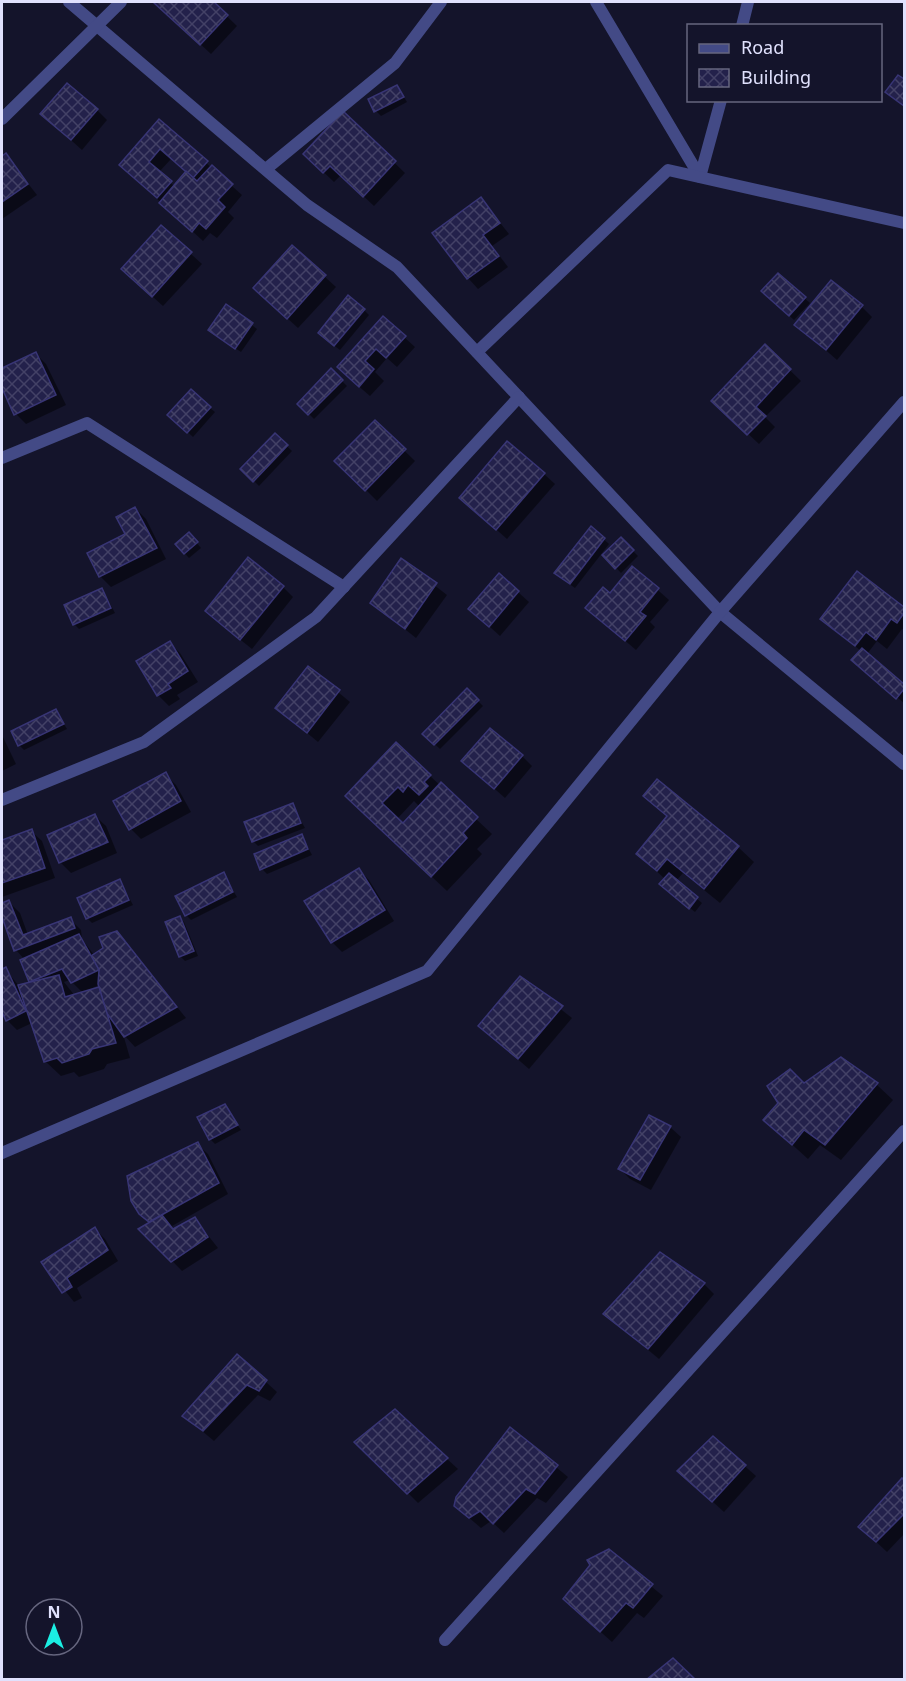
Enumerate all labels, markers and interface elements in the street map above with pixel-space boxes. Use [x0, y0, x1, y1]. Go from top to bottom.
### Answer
legend [687, 24, 882, 102]
text: Road [741, 35, 784, 59]
text: Building [741, 65, 811, 89]
north arrow [24, 1597, 84, 1657]
text: N [47, 1601, 61, 1623]

